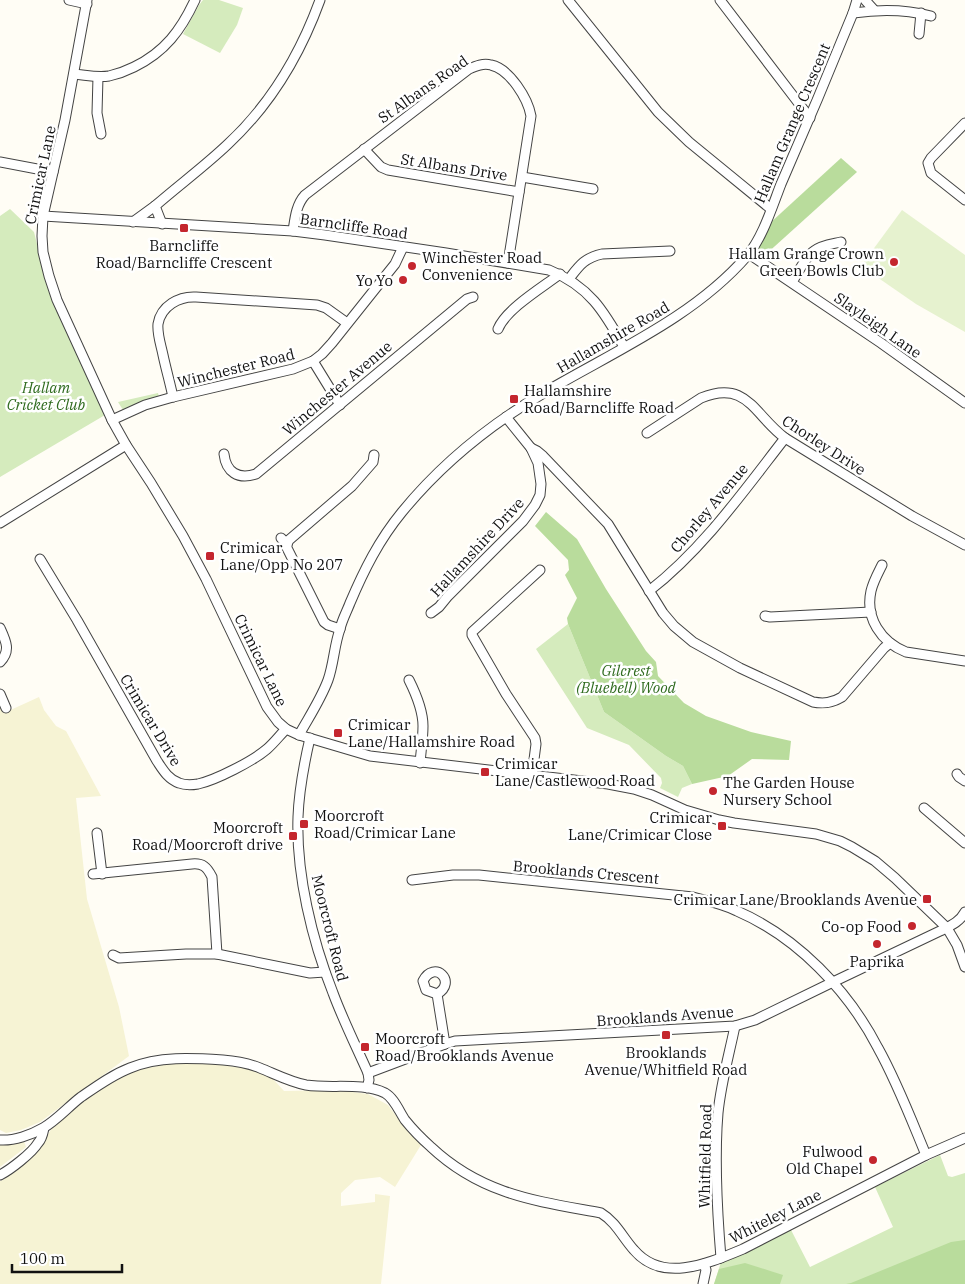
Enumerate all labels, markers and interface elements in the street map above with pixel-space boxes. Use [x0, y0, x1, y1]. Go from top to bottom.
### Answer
street label: Hallam Grange Crescent [750, 40, 834, 206]
street label: St Albans Road [374, 51, 472, 127]
street label: Crimicar Lane [20, 124, 60, 226]
street label: St Albans Drive [399, 149, 509, 185]
street label: Barncliffe Road [299, 209, 409, 243]
marker: Barncliffe Road/Barncliffe Crescent [178, 222, 190, 234]
place label: Barncliffe Road/Barncliffe Crescent [96, 236, 272, 272]
place label: Hallam Grange Crown Green Bowls Club [728, 244, 884, 280]
place label: Winchester Road Convenience [422, 248, 542, 284]
marker: Hallam Grange Crown Green Bowls Club [888, 256, 900, 268]
marker: Winchester Road Convenience [406, 260, 418, 272]
place label: Yo Yo [356, 271, 393, 290]
marker: Yo Yo [397, 274, 409, 286]
street label: Slayleigh Lane [831, 288, 925, 362]
street label: Hallamshire Road [553, 297, 673, 377]
street label: Winchester Avenue [278, 337, 396, 439]
street label: Winchester Road [175, 344, 297, 392]
park label: Hallam Cricket Club [7, 378, 86, 414]
place label: Hallamshire Road/Barncliffe Road [524, 381, 674, 417]
marker: Hallamshire Road/Barncliffe Road [508, 393, 520, 405]
street label: Chorley Drive [779, 411, 869, 479]
street label: Chorley Avenue [666, 459, 752, 557]
street label: Hallamshire Drive [426, 493, 528, 601]
place label: Crimicar Lane/Opp No 207 [220, 538, 343, 574]
marker: Crimicar Lane/Opp No 207 [204, 550, 216, 562]
street label: Crimicar Lane [230, 611, 292, 709]
park label: Gilcrest (Bluebell) Wood [576, 661, 677, 697]
street label: Crimicar Drive [116, 671, 186, 769]
place label: Crimicar Lane/Hallamshire Road [348, 715, 515, 751]
marker: Crimicar Lane/Hallamshire Road [332, 727, 344, 739]
place label: Crimicar Lane/Castlewood Road [495, 754, 655, 790]
marker: Crimicar Lane/Castlewood Road [479, 766, 491, 778]
place label: The Garden House Nursery School [723, 773, 855, 809]
marker: The Garden House Nursery School [707, 785, 719, 797]
place label: Moorcroft Road/Crimicar Lane [314, 806, 456, 842]
place label: Crimicar Lane/Crimicar Close [568, 808, 712, 844]
place label: Moorcroft Road/Moorcroft drive [132, 818, 283, 854]
marker: Moorcroft Road/Crimicar Lane [298, 818, 310, 830]
marker: Crimicar Lane/Crimicar Close [716, 820, 728, 832]
marker: Moorcroft Road/Moorcroft drive [287, 830, 299, 842]
street label: Brooklands Crescent [512, 856, 660, 888]
street label: Moorcroft Road [308, 873, 352, 983]
place label: Crimicar Lane/Brooklands Avenue [673, 890, 917, 909]
marker: Crimicar Lane/Brooklands Avenue [921, 893, 933, 905]
place label: Co-op Food [821, 917, 902, 936]
marker: Co-op Food [906, 920, 918, 932]
marker: Paprika [871, 938, 883, 950]
place label: Paprika [850, 952, 904, 971]
street label: Brooklands Avenue [596, 1002, 734, 1030]
place label: Moorcroft Road/Brooklands Avenue [375, 1029, 554, 1065]
marker: Brooklands Avenue/Whitfield Road [660, 1029, 672, 1041]
marker: Moorcroft Road/Brooklands Avenue [359, 1041, 371, 1053]
place label: Brooklands Avenue/Whitfield Road [585, 1043, 747, 1079]
street label: Whitfield Road [695, 1104, 715, 1208]
place label: Fulwood Old Chapel [786, 1142, 863, 1178]
marker: Fulwood Old Chapel [867, 1154, 879, 1166]
street label: Whiteley Lane [726, 1185, 824, 1247]
scale bar [12, 1242, 122, 1274]
text: 100 m [20, 1249, 65, 1268]

